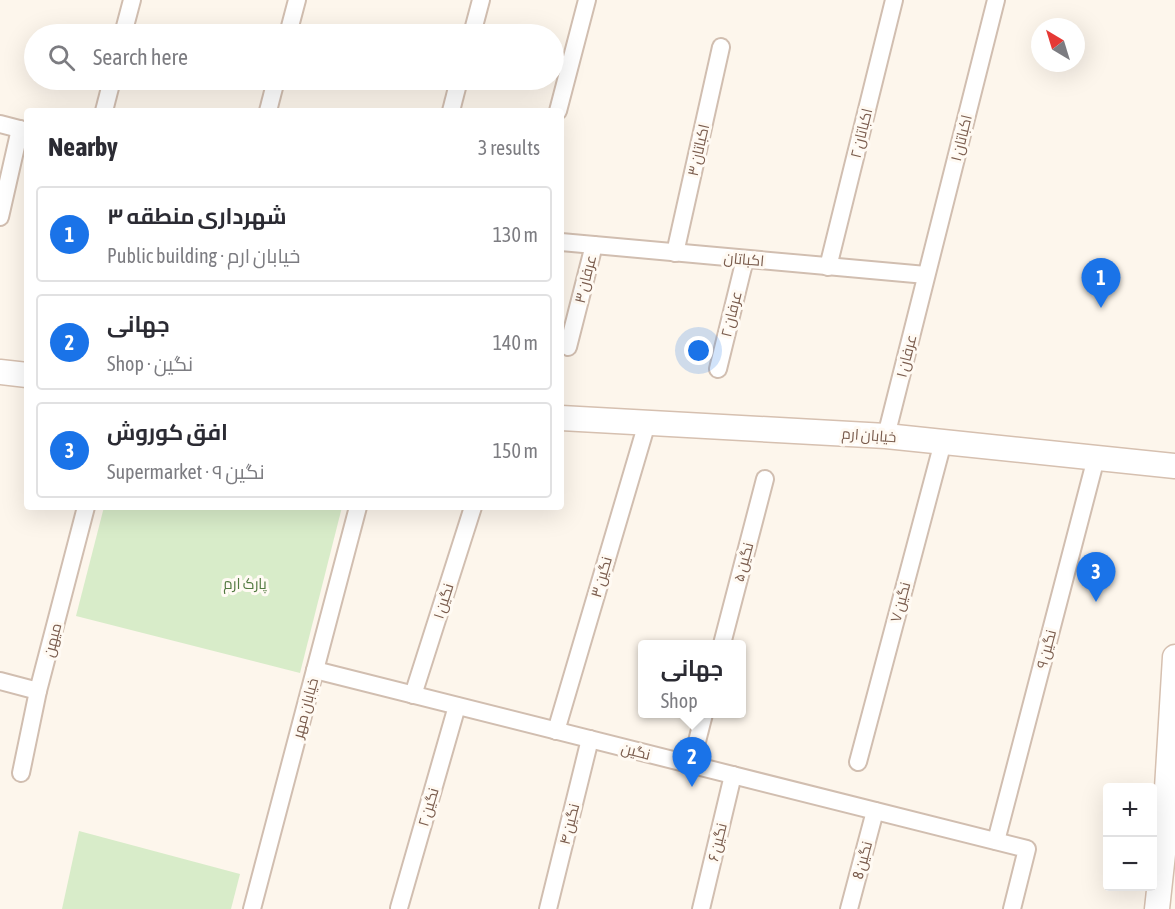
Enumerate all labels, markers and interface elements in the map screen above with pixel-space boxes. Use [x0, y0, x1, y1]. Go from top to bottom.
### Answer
north arrow [1031, 18, 1085, 72]
search box [24, 24, 564, 90]
icon: search [45, 41, 78, 74]
text: Search here [93, 44, 188, 70]
street label: اکباتان ۲ [847, 106, 877, 160]
street label: اکباتان ۱ [947, 113, 977, 164]
street label: اکباتان ۳ [684, 122, 714, 178]
text: Nearby [48, 132, 118, 162]
text: 3 results [478, 136, 540, 159]
text: شهرداری منطقه ۳ [107, 203, 286, 229]
text: 1 [65, 223, 74, 246]
text: 130 m [493, 223, 538, 246]
text: Public building · خیابان ارم [107, 244, 300, 267]
street label: اکباتان [723, 249, 765, 271]
street label: عرفان ۳ [571, 253, 601, 305]
pin: 1 [1082, 258, 1120, 308]
street label: عرفان ۲ [717, 289, 747, 339]
text: جهانی [107, 311, 170, 337]
text: 2 [65, 331, 74, 354]
text: 140 m [493, 331, 538, 354]
street label: عرفان ۱ [892, 333, 921, 380]
your location [684, 336, 713, 365]
text: Shop · نگین [107, 352, 193, 375]
text: افق کوروش [107, 419, 228, 445]
street label: خیابان ارم [841, 425, 897, 447]
text: 3 [65, 439, 74, 462]
text: 150 m [493, 439, 538, 462]
text: Supermarket · نگین ۹ [107, 460, 265, 483]
street label: نگین ۵ [730, 541, 758, 584]
pin: 3 [1076, 552, 1116, 602]
street label: نگین ۳ [587, 555, 617, 600]
park label: پارک ارم [223, 575, 267, 594]
street label: نگین ۷ [886, 580, 915, 624]
street label: نگین ۱ [429, 581, 459, 621]
street label: میهن [40, 621, 66, 659]
street label: نگین ۹ [1033, 628, 1061, 671]
popup [638, 640, 746, 718]
text: جهانی [661, 655, 723, 681]
street label: خیابان مهر [289, 676, 323, 741]
text: Shop [661, 689, 698, 712]
pin: 2 [672, 738, 712, 787]
street label: نگین [619, 739, 652, 765]
map controls [1103, 783, 1157, 891]
button: + [1103, 783, 1157, 837]
street label: نگین ۲ [414, 786, 444, 829]
street label: نگین ۴ [556, 802, 584, 847]
street label: نگین ۶ [704, 821, 732, 863]
button: − [1103, 837, 1157, 891]
street label: نگین 8 [849, 839, 877, 881]

